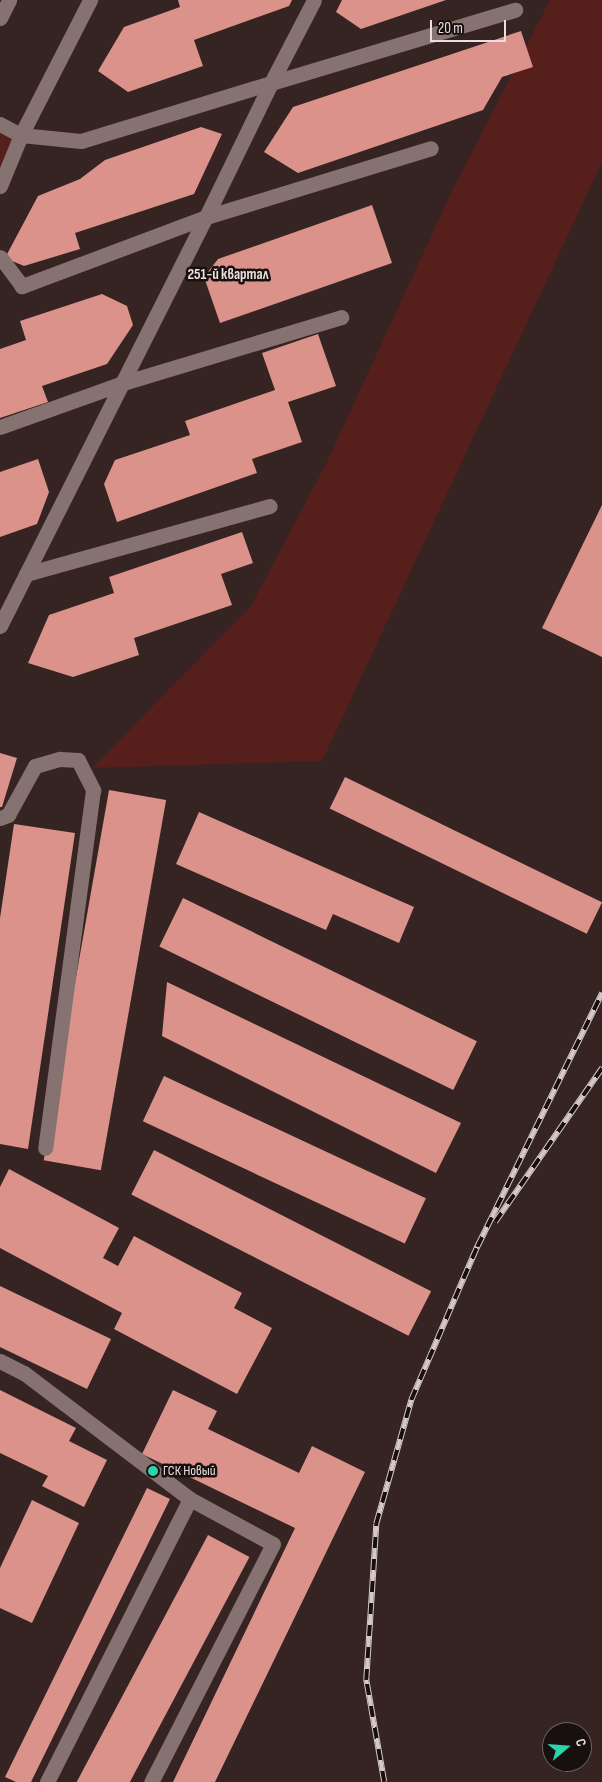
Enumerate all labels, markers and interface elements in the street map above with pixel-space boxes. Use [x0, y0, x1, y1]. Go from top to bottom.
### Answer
scale bar [432, 10, 508, 42]
text: 20 m [438, 19, 463, 38]
district label: 251-й квартал [187, 266, 269, 284]
place label: ГСК Новый [163, 1463, 216, 1479]
marker: ГСК Новый [147, 1465, 159, 1477]
north arrow [542, 1722, 592, 1772]
text: С [572, 1736, 590, 1749]

